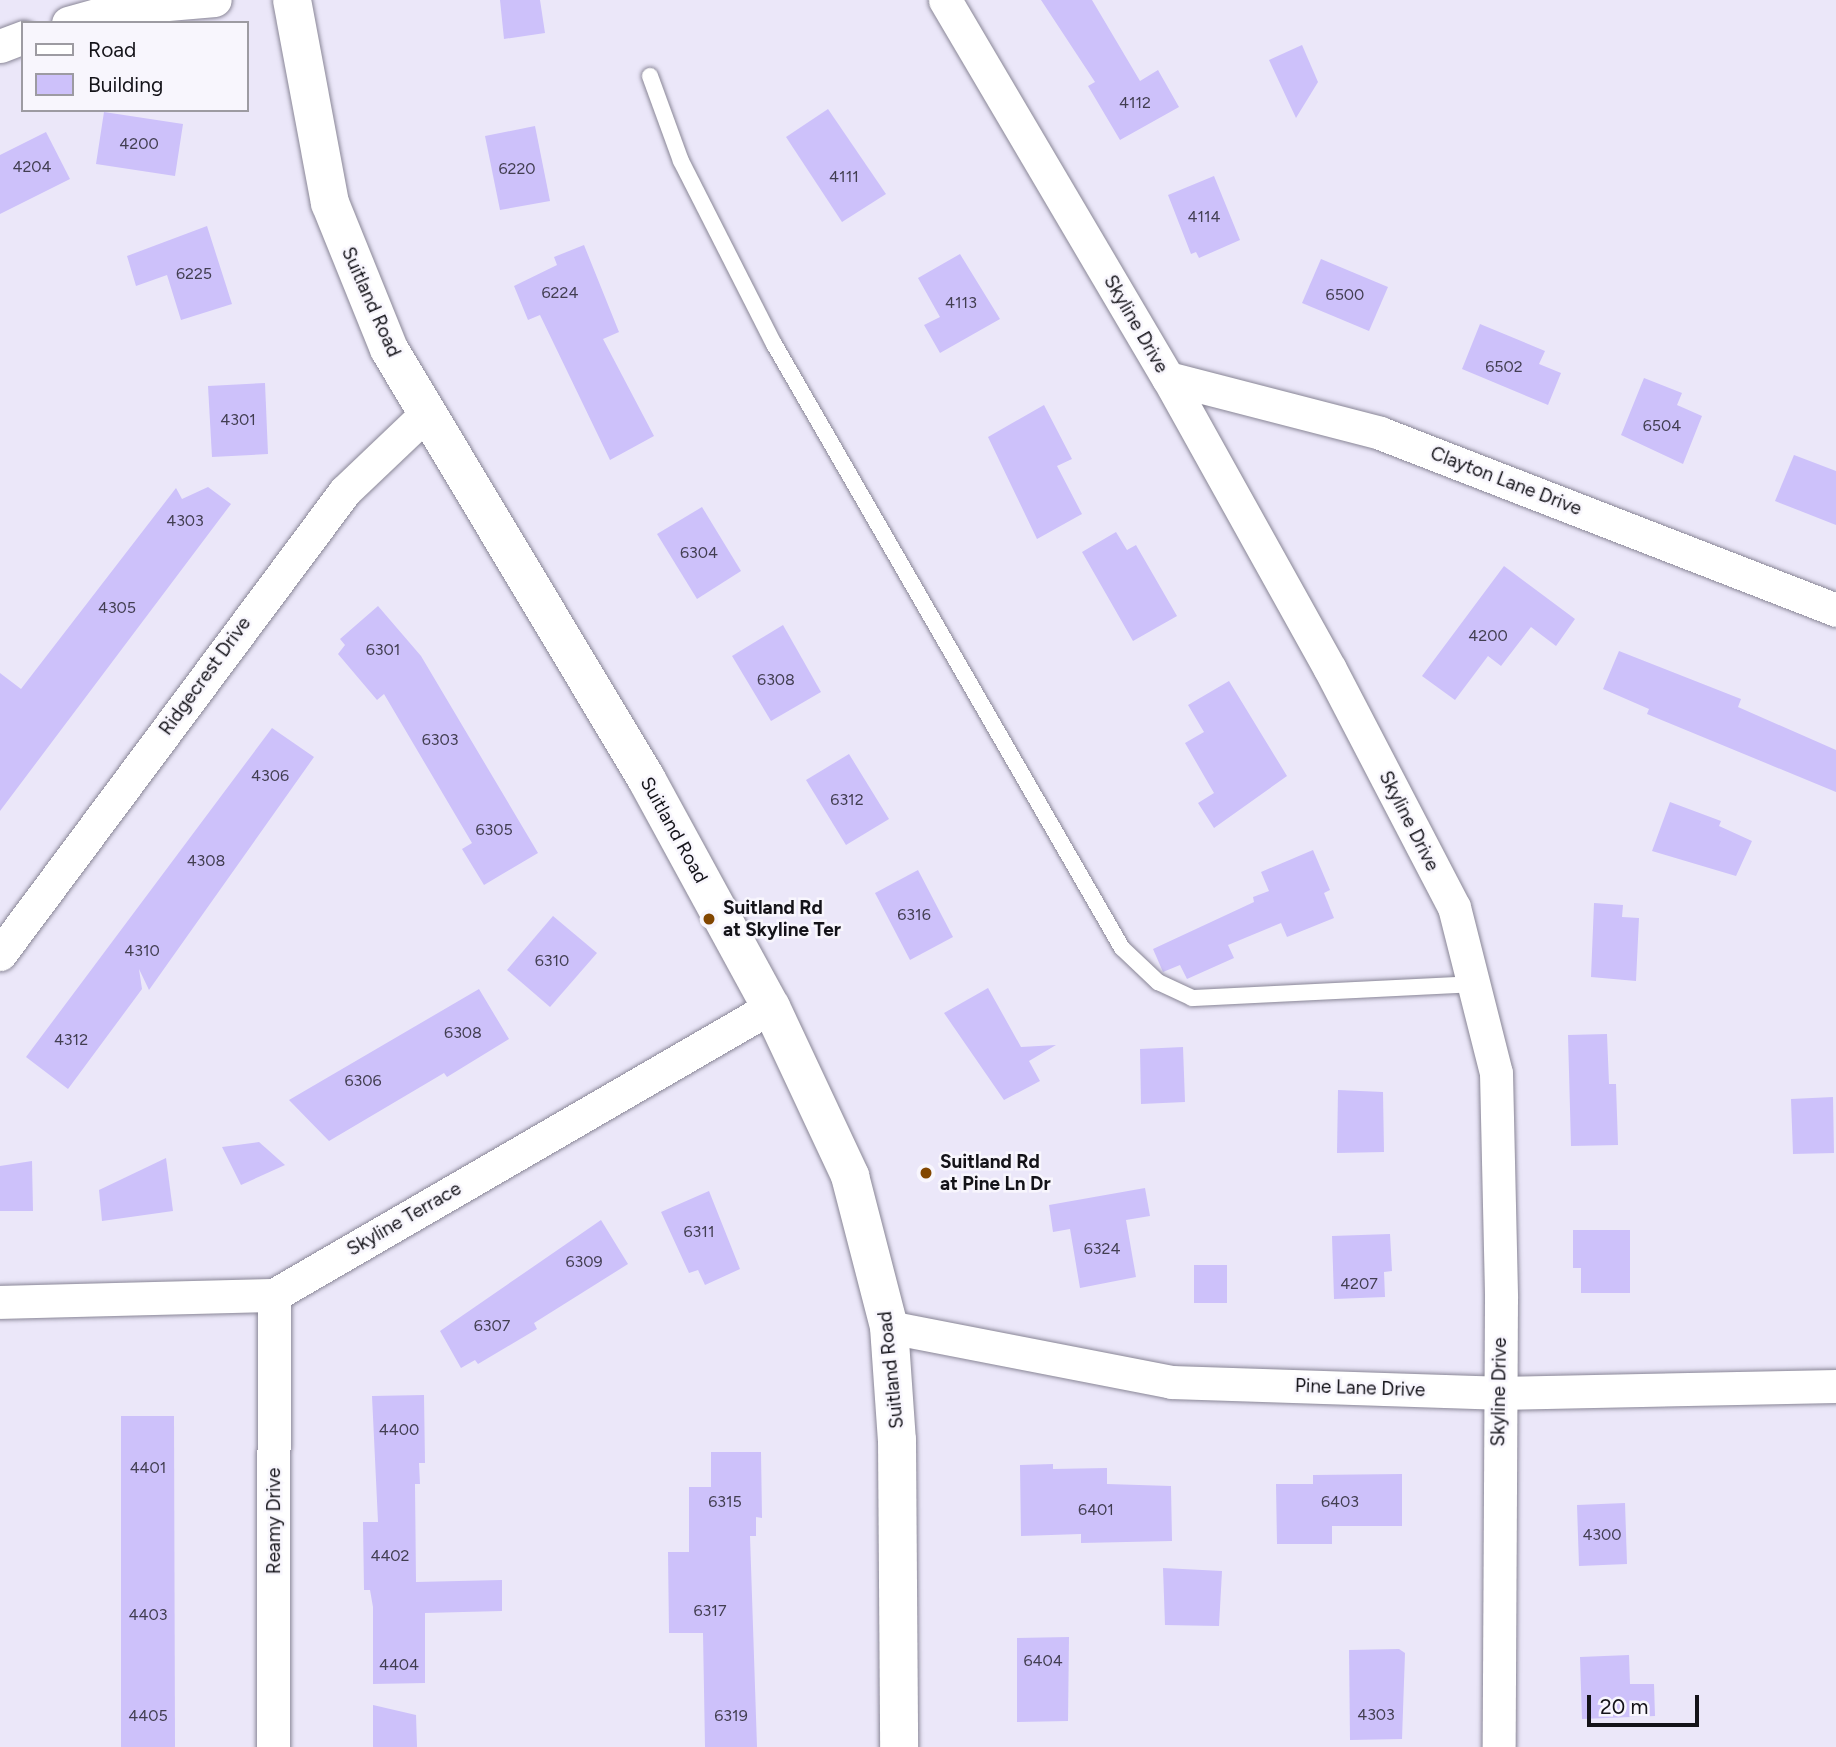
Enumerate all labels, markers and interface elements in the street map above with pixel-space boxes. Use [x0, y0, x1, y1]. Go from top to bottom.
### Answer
legend [21, 21, 248, 112]
text: Road [88, 37, 136, 62]
text: Building [88, 72, 163, 97]
house number: 4112 [1119, 93, 1151, 113]
house number: 4200 [119, 134, 159, 154]
house number: 4204 [12, 157, 52, 177]
house number: 6220 [498, 159, 536, 179]
house number: 4111 [829, 167, 859, 187]
house number: 4114 [1187, 207, 1221, 227]
street label: Suitland Road [337, 244, 405, 360]
house number: 6225 [176, 264, 212, 284]
street label: Skyline Drive [1099, 271, 1173, 377]
house number: 6224 [542, 283, 578, 303]
house number: 6500 [1326, 285, 1364, 305]
house number: 4113 [945, 293, 977, 313]
house number: 6502 [1485, 357, 1523, 377]
house number: 4301 [220, 410, 256, 430]
house number: 6504 [1643, 416, 1681, 436]
street label: Clayton Lane Drive [1427, 442, 1585, 520]
house number: 4303 [166, 511, 204, 531]
house number: 6304 [680, 543, 718, 563]
house number: 4305 [98, 598, 136, 618]
street label: Ridgecrest Drive [154, 612, 256, 740]
house number: 4200 [1468, 626, 1508, 646]
house number: 6301 [366, 640, 400, 660]
house number: 6308 [757, 670, 795, 690]
house number: 6303 [422, 730, 458, 750]
house number: 4306 [251, 766, 289, 786]
street label: Skyline Drive [1374, 767, 1444, 875]
street label: Suitland Road [635, 773, 713, 887]
house number: 6312 [830, 790, 864, 810]
house number: 6305 [475, 820, 513, 840]
house number: 4308 [187, 851, 225, 871]
place label: Suitland Rd at Skyline Ter [723, 897, 841, 941]
house number: 6316 [897, 905, 931, 925]
marker: Suitland Rd at Skyline Ter [701, 911, 717, 927]
house number: 4310 [124, 941, 160, 961]
house number: 6310 [535, 951, 569, 971]
house number: 6308 [444, 1023, 482, 1043]
house number: 4312 [54, 1030, 88, 1050]
house number: 6306 [344, 1071, 382, 1091]
place label: Suitland Rd at Pine Ln Dr [940, 1151, 1051, 1195]
marker: Suitland Rd at Pine Ln Dr [918, 1165, 934, 1181]
street label: Skyline Terrace [343, 1177, 465, 1261]
house number: 6311 [684, 1222, 714, 1242]
house number: 6324 [1084, 1239, 1120, 1259]
house number: 6309 [565, 1252, 603, 1272]
house number: 4207 [1340, 1274, 1378, 1294]
street label: Suitland Road [874, 1310, 908, 1430]
house number: 6307 [474, 1316, 510, 1336]
street label: Skyline Drive [1487, 1337, 1511, 1447]
street label: Pine Lane Drive [1295, 1374, 1425, 1402]
house number: 4400 [379, 1420, 419, 1440]
house number: 4401 [130, 1458, 166, 1478]
street label: Reamy Drive [263, 1468, 285, 1574]
house number: 6315 [708, 1492, 742, 1512]
house number: 6403 [1321, 1492, 1359, 1512]
house number: 6401 [1078, 1500, 1114, 1520]
house number: 4300 [1582, 1525, 1622, 1545]
house number: 4402 [370, 1546, 410, 1566]
house number: 6317 [694, 1601, 726, 1621]
house number: 4403 [129, 1605, 167, 1625]
house number: 6404 [1023, 1651, 1063, 1671]
house number: 4404 [379, 1655, 419, 1675]
scale bar [1591, 1680, 1703, 1724]
text: 20 m [1600, 1694, 1648, 1719]
house number: 4303 [1357, 1705, 1395, 1725]
house number: 4405 [128, 1706, 168, 1726]
house number: 6319 [714, 1706, 748, 1726]

